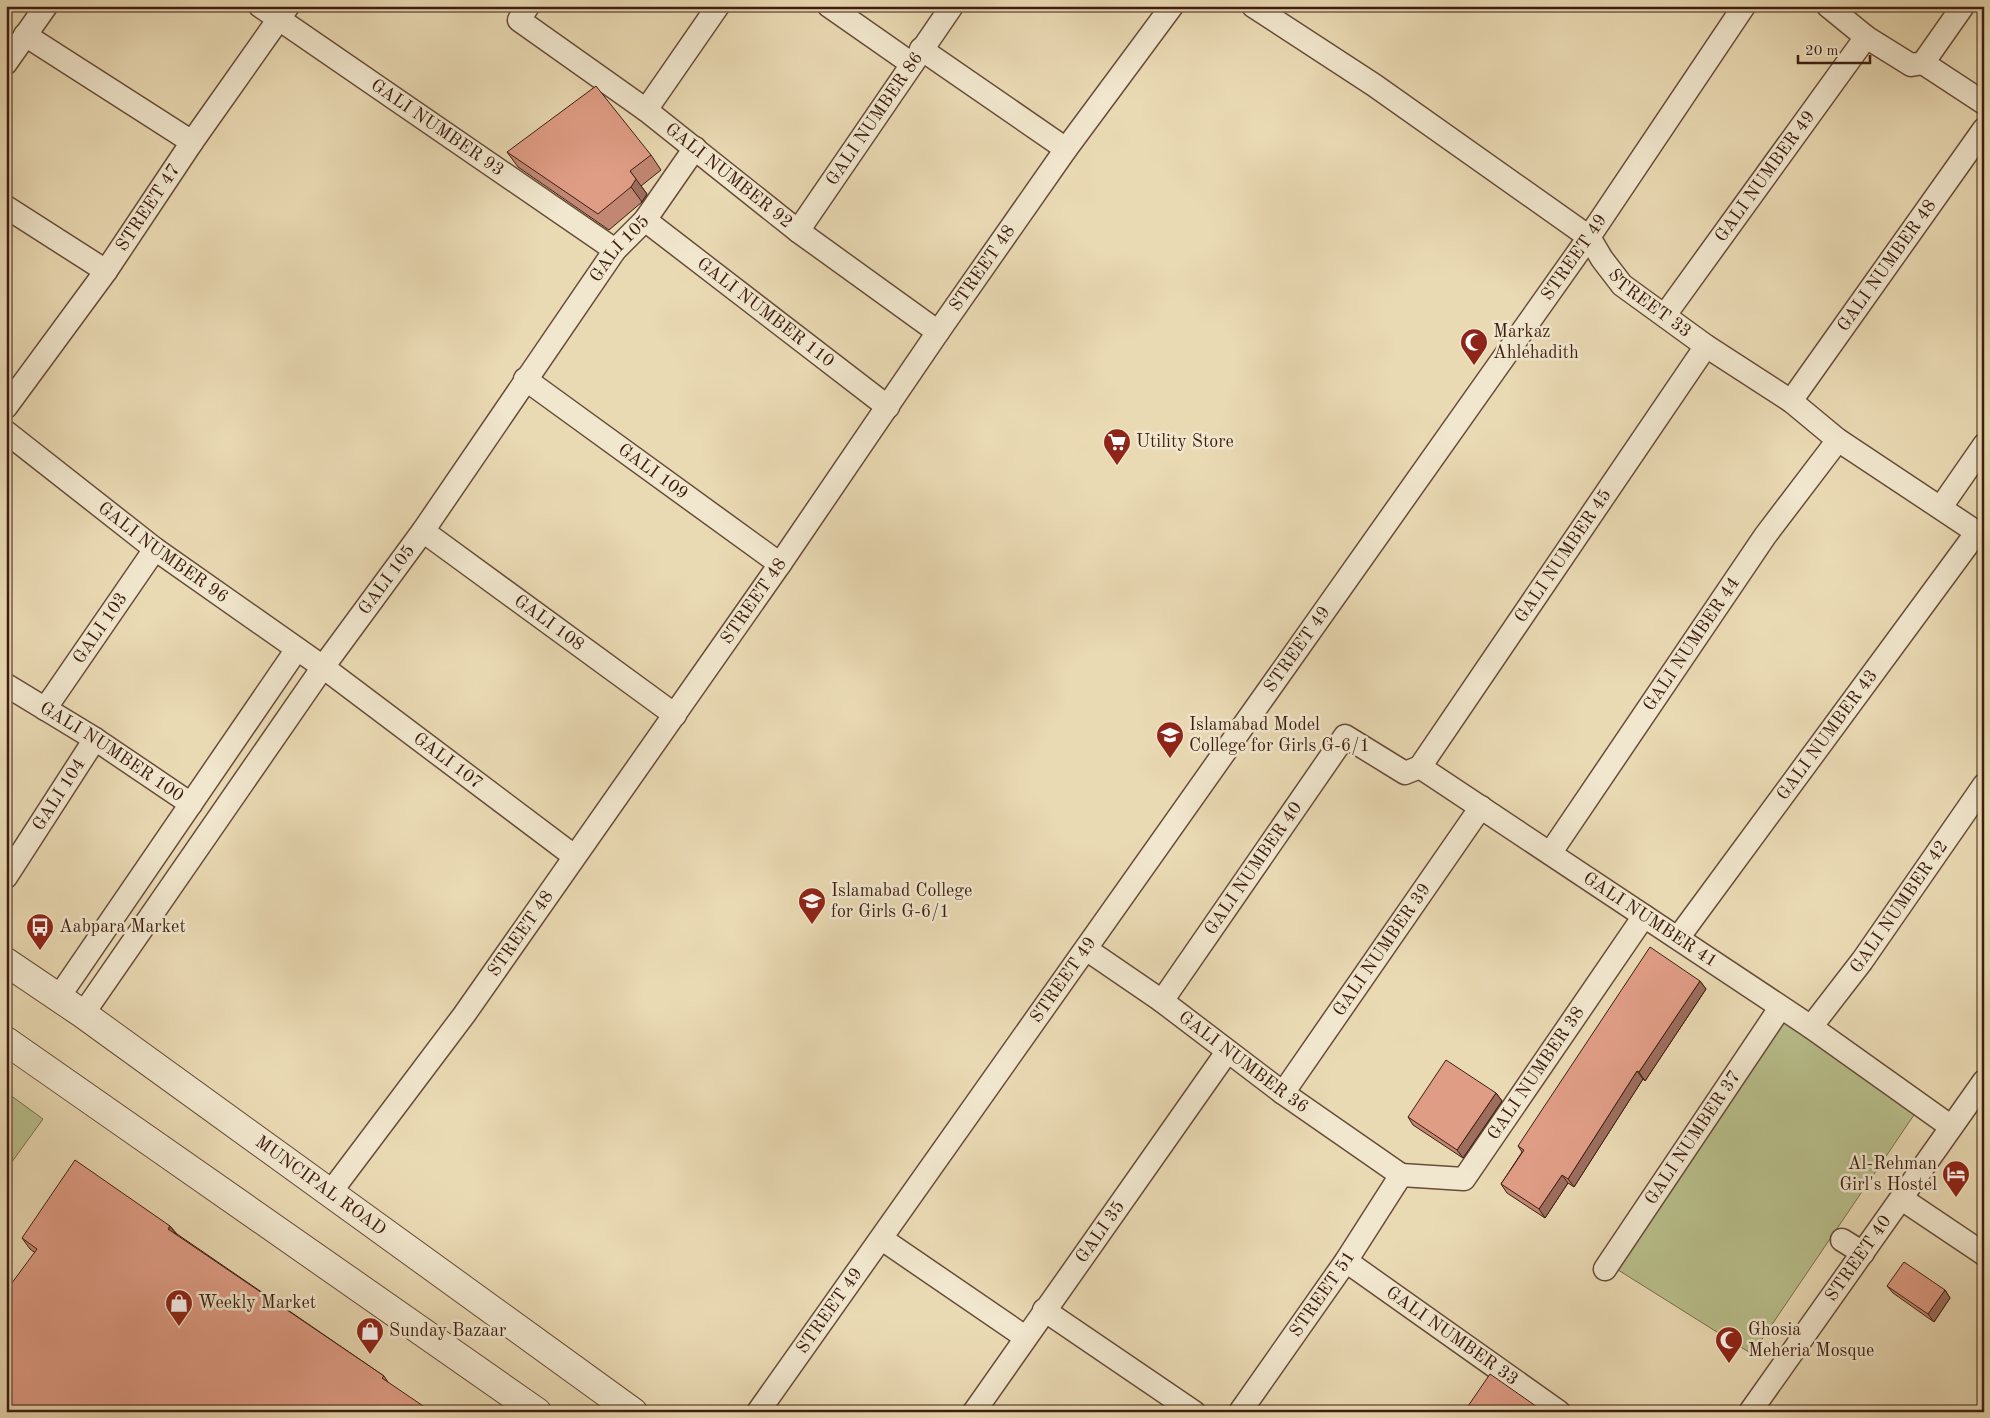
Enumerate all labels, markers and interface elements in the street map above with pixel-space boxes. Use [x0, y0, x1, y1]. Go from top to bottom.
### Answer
scale bar [1798, 32, 1870, 64]
text: 20 m [1805, 44, 1839, 59]
street label: GALI NUMBER 86 [823, 49, 927, 189]
street label: GALI NUMBER 93 [367, 76, 507, 180]
street label: GALI NUMBER 49 [1712, 108, 1818, 245]
street label: GALI NUMBER 92 [662, 120, 796, 232]
street label: STREET 47 [113, 161, 184, 254]
street label: GALI NUMBER 48 [1834, 196, 1940, 335]
street label: STREET 49 [1538, 211, 1610, 304]
street label: GALI 105 [587, 212, 653, 286]
street label: STREET 48 [946, 222, 1019, 315]
street label: GALI NUMBER 110 [694, 254, 837, 371]
street label: STREET 33 [1604, 266, 1695, 341]
place label: Markaz Ahlehadith [1493, 323, 1579, 362]
mosque icon: Markaz Ahlehadith [1459, 327, 1489, 366]
supermarket icon: Utility Store [1102, 427, 1132, 466]
place label: Utility Store [1136, 433, 1234, 451]
street label: GALI 109 [615, 441, 691, 503]
street label: GALI NUMBER 45 [1512, 486, 1615, 626]
street label: GALI NUMBER 96 [94, 499, 231, 606]
street label: GALI 105 [356, 542, 418, 618]
street label: STREET 48 [718, 555, 790, 648]
street label: GALI NUMBER 44 [1640, 574, 1743, 714]
street label: GALI 103 [70, 589, 131, 667]
street label: GALI 108 [511, 592, 587, 654]
street label: STREET 49 [1261, 603, 1334, 696]
street label: GALI NUMBER 43 [1774, 667, 1881, 804]
street label: GALI NUMBER 100 [37, 699, 187, 805]
place label: Islamabad Model College for Girls G-6/1 [1189, 716, 1370, 755]
school or university icon: Islamabad Model College for Girls G-6/1 [1155, 720, 1185, 759]
street label: GALI 107 [410, 729, 486, 793]
street label: GALI 104 [29, 755, 89, 834]
street label: GALI NUMBER 40 [1201, 799, 1306, 938]
street label: GALI NUMBER 42 [1847, 837, 1952, 977]
street label: GALI NUMBER 41 [1580, 869, 1720, 971]
street label: GALI NUMBER 39 [1330, 880, 1434, 1020]
place label: Islamabad College for Girls G-6/1 [831, 882, 972, 921]
school or university icon: Islamabad College for Girls G-6/1 [797, 886, 827, 925]
street label: STREET 48 [485, 887, 557, 980]
bus stop icon: Aabpara Market [25, 912, 55, 951]
place label: Aabpara Market [59, 918, 186, 936]
street label: STREET 49 [1027, 934, 1100, 1026]
street label: GALI NUMBER 38 [1484, 1004, 1588, 1143]
street label: GALI NUMBER 36 [1175, 1008, 1311, 1117]
street label: GALI NUMBER 37 [1642, 1068, 1744, 1208]
street label: MUNCIPAL ROAD [252, 1133, 389, 1239]
place label: Al-Rehman Girl's Hostel [1839, 1155, 1937, 1194]
hotel icon: Al-Rehman Girl's Hostel [1941, 1159, 1971, 1198]
street label: GALI 35 [1073, 1198, 1128, 1266]
street label: STREET 40 [1822, 1212, 1895, 1305]
street label: STREET 51 [1286, 1248, 1359, 1340]
street label: STREET 49 [793, 1265, 866, 1357]
street label: GALI NUMBER 33 [1383, 1283, 1521, 1389]
shop icon: Weekly Market [164, 1288, 194, 1327]
place label: Weekly Market [198, 1294, 316, 1312]
shop icon: Sunday Bazaar [355, 1316, 385, 1355]
place label: Ghosia Meheria Mosque [1748, 1321, 1874, 1360]
place label: Sunday Bazaar [389, 1322, 507, 1340]
mosque icon: Ghosia Meheria Mosque [1714, 1325, 1744, 1364]

